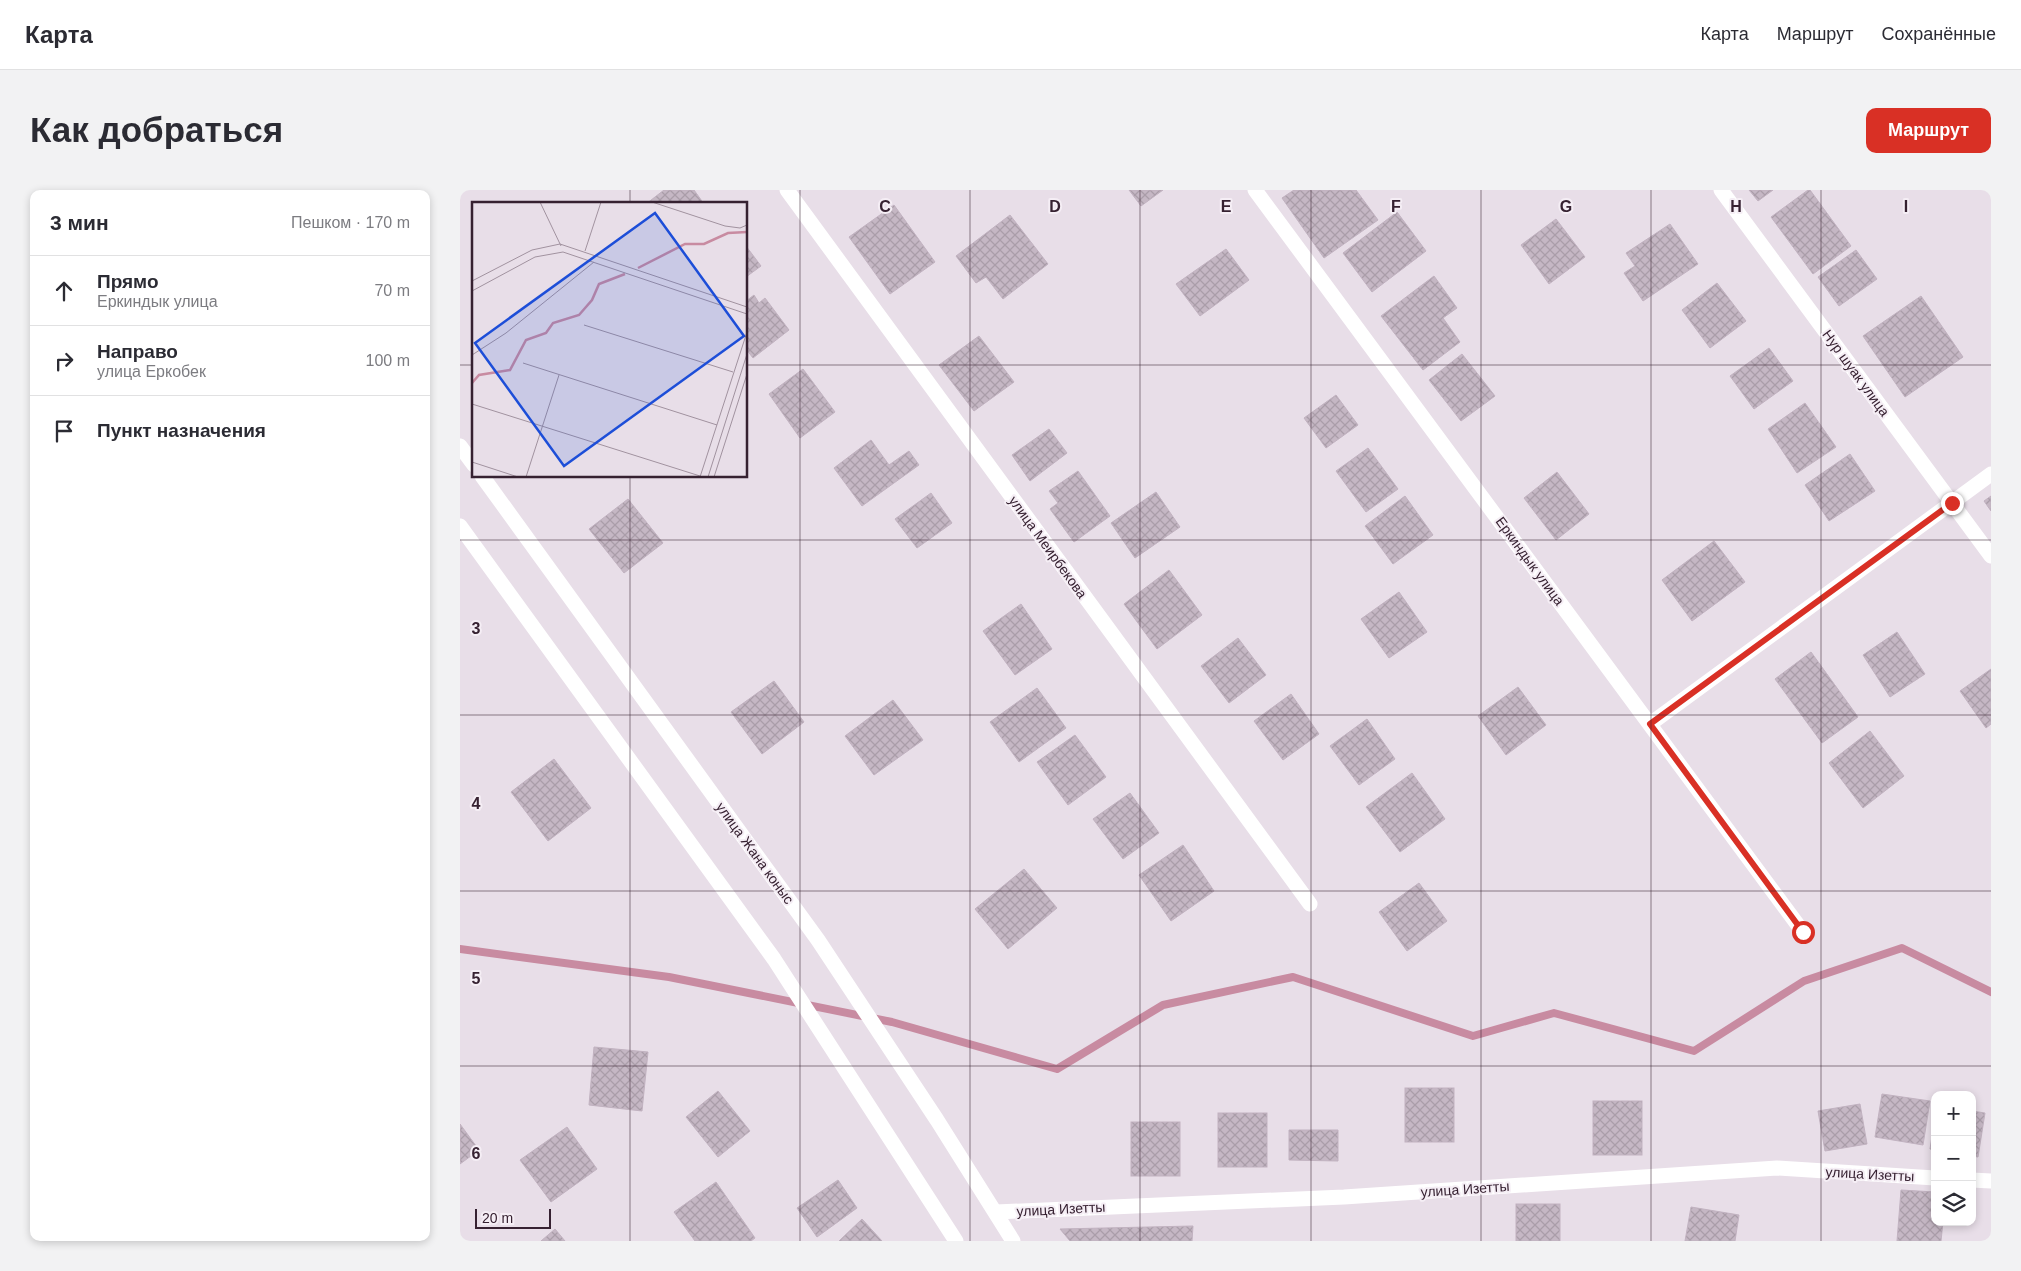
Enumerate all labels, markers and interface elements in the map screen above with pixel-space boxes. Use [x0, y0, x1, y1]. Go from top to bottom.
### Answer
text: Карта [25, 21, 93, 48]
text: Карта [1701, 24, 1749, 44]
text: Маршрут [1777, 24, 1853, 44]
text: Сохранённые [1881, 24, 1996, 44]
button: Маршрут [1866, 108, 1991, 153]
text: Как добраться [30, 110, 283, 149]
text: C [879, 198, 891, 215]
text: D [1049, 198, 1061, 215]
text: E [1221, 198, 1232, 215]
text: F [1391, 198, 1401, 215]
text: G [1560, 198, 1572, 215]
text: H [1730, 198, 1742, 215]
text: I [1904, 198, 1908, 215]
inset map [472, 202, 748, 478]
text: 3 мин [50, 211, 109, 234]
text: Пешком · 170 m [291, 214, 410, 231]
text: Прямо [97, 271, 159, 292]
icon: ahead [50, 277, 78, 305]
text: 70 m [374, 282, 410, 299]
text: Еркиндык улица [97, 293, 218, 310]
street label: Нур шуак улица [1819, 327, 1893, 420]
text: Направо [97, 341, 178, 362]
icon: right [50, 347, 78, 375]
text: 100 m [366, 352, 410, 369]
text: улица Еркобек [97, 363, 206, 380]
icon: arrive [50, 417, 78, 445]
text: Пункт назначения [97, 420, 266, 441]
route end [1941, 492, 1964, 515]
street label: улица Меирбекова [1006, 493, 1091, 601]
street label: Еркиндык улица [1493, 514, 1568, 609]
text: 3 [472, 620, 481, 637]
text: 4 [472, 795, 481, 812]
street label: улица Жана коныс [713, 799, 797, 907]
route start [1792, 921, 1815, 944]
text: 5 [472, 970, 481, 987]
map controls [1931, 1091, 1976, 1226]
button: + [1931, 1091, 1976, 1136]
button: − [1931, 1136, 1976, 1181]
text: 6 [472, 1145, 481, 1162]
street label: улица Изетты [1825, 1164, 1915, 1184]
street label: улица Изетты [1420, 1178, 1510, 1200]
button: layers [1931, 1181, 1976, 1226]
street label: улица Изетты [1016, 1199, 1106, 1219]
scale bar [475, 1206, 551, 1229]
text: 20 m [482, 1210, 513, 1226]

